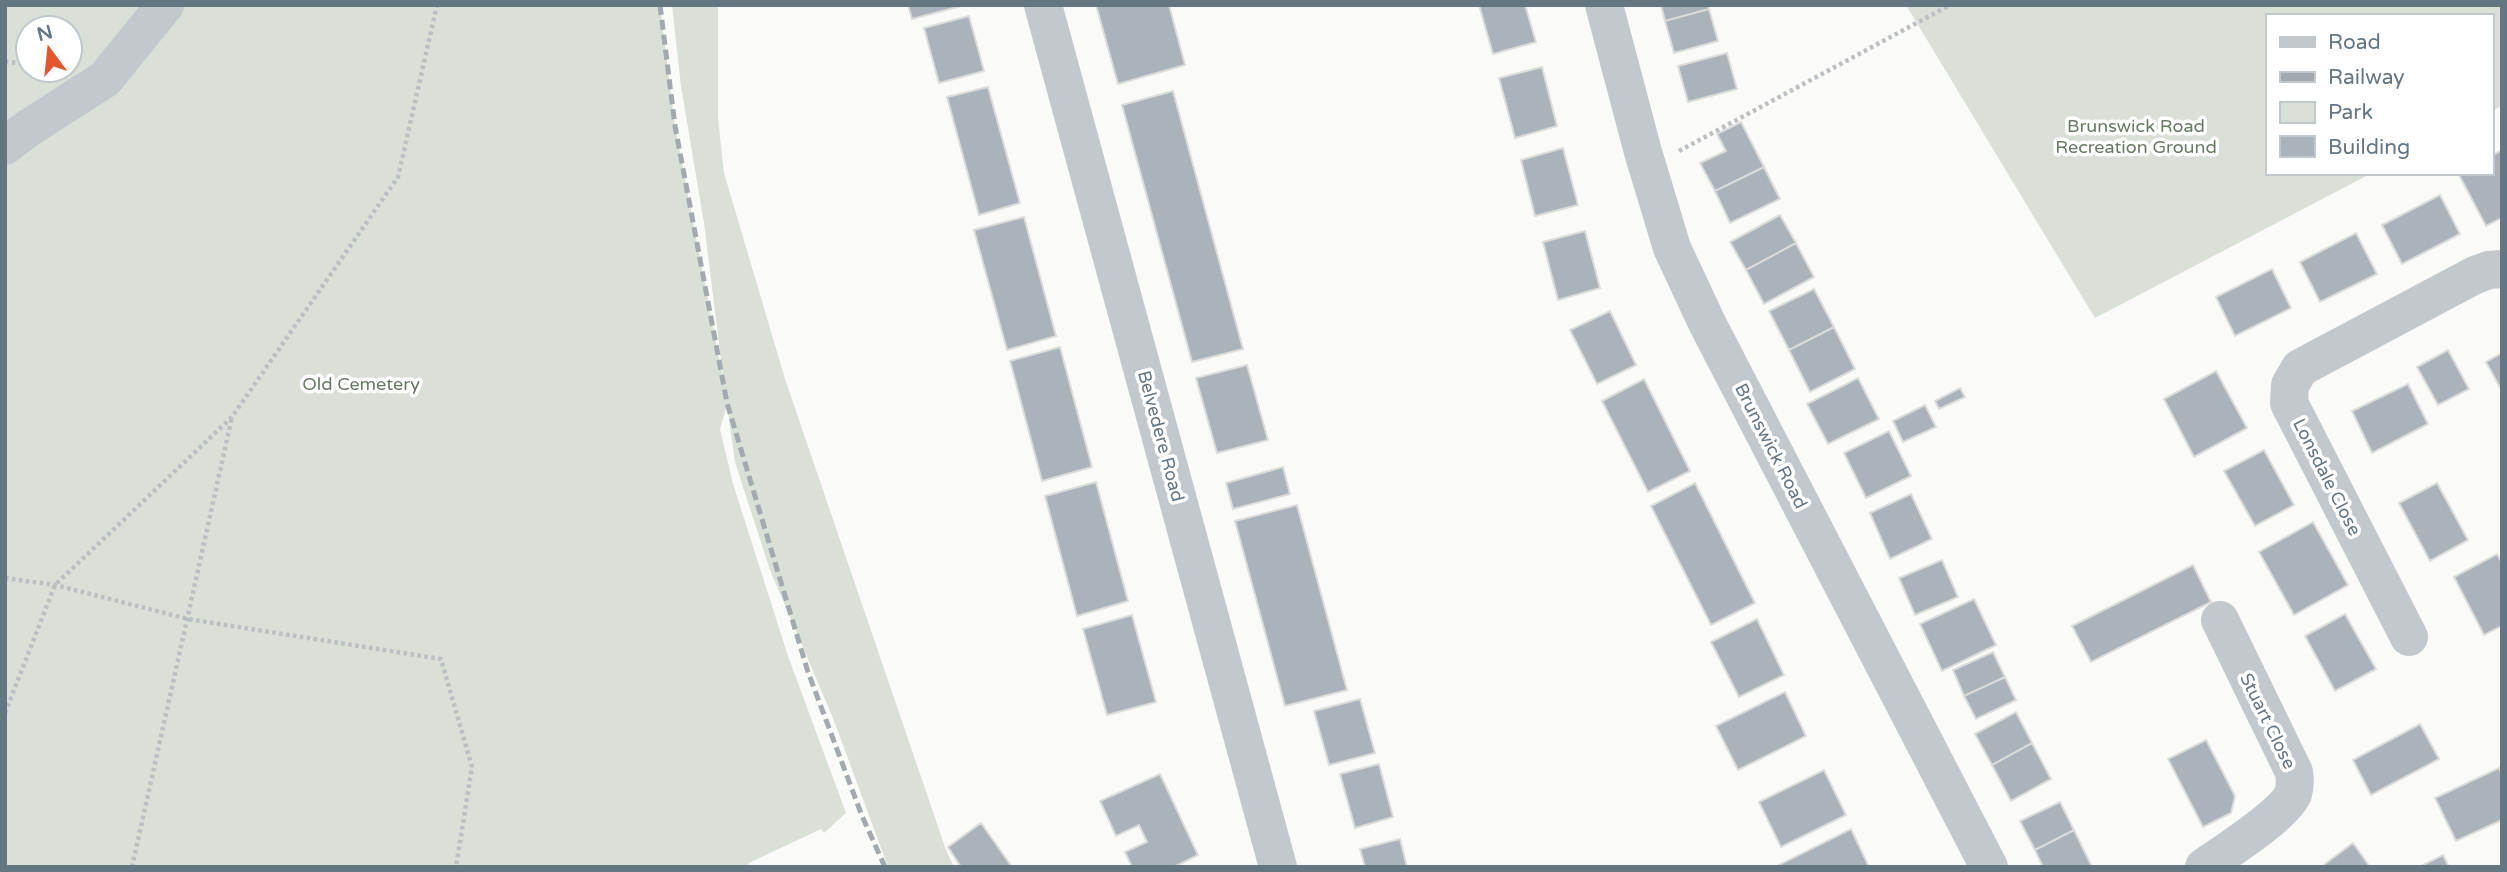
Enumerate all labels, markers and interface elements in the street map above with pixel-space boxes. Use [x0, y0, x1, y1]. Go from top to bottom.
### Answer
north arrow [14, 14, 84, 84]
legend [2266, 14, 2493, 175]
text: N [35, 21, 55, 46]
text: Road [2328, 30, 2381, 55]
text: Railway [2328, 65, 2405, 90]
text: Park [2328, 100, 2373, 125]
park label: Brunswick Road Recreation Ground [2055, 115, 2217, 158]
text: Building [2328, 135, 2410, 160]
street label: Belvedere Road [1133, 368, 1189, 504]
park label: Old Cemetery [302, 373, 420, 395]
street label: Brunswick Road [1730, 380, 1812, 512]
street label: Lonsdale Close [2288, 415, 2366, 539]
street label: Stuart Close [2235, 669, 2301, 773]

